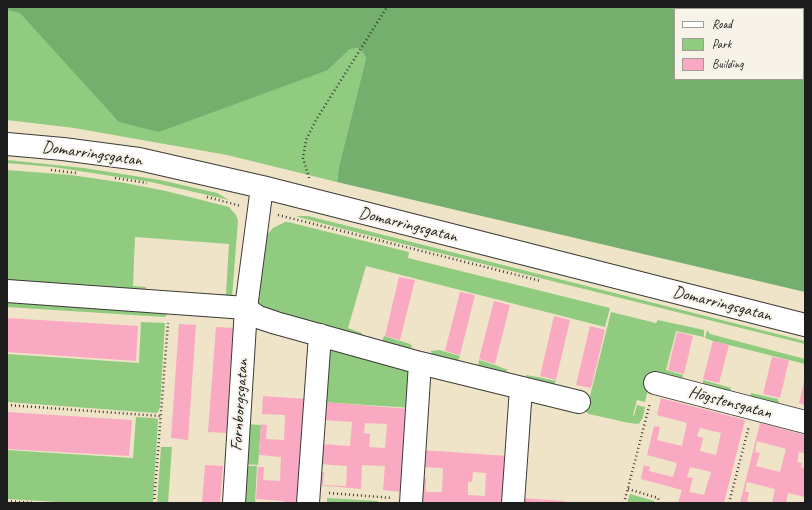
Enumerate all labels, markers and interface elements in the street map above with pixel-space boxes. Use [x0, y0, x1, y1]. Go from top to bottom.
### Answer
legend [674, 8, 804, 80]
text: Road [712, 16, 732, 32]
text: Park [712, 36, 731, 52]
text: Building [712, 56, 744, 72]
street label: Domarringsgatan [41, 137, 143, 171]
street label: Domarringsgatan [357, 203, 459, 247]
street label: Domarringsgatan [671, 282, 773, 326]
street label: Fornborgsgatan [227, 358, 253, 452]
street label: Högstensgatan [686, 382, 774, 424]

